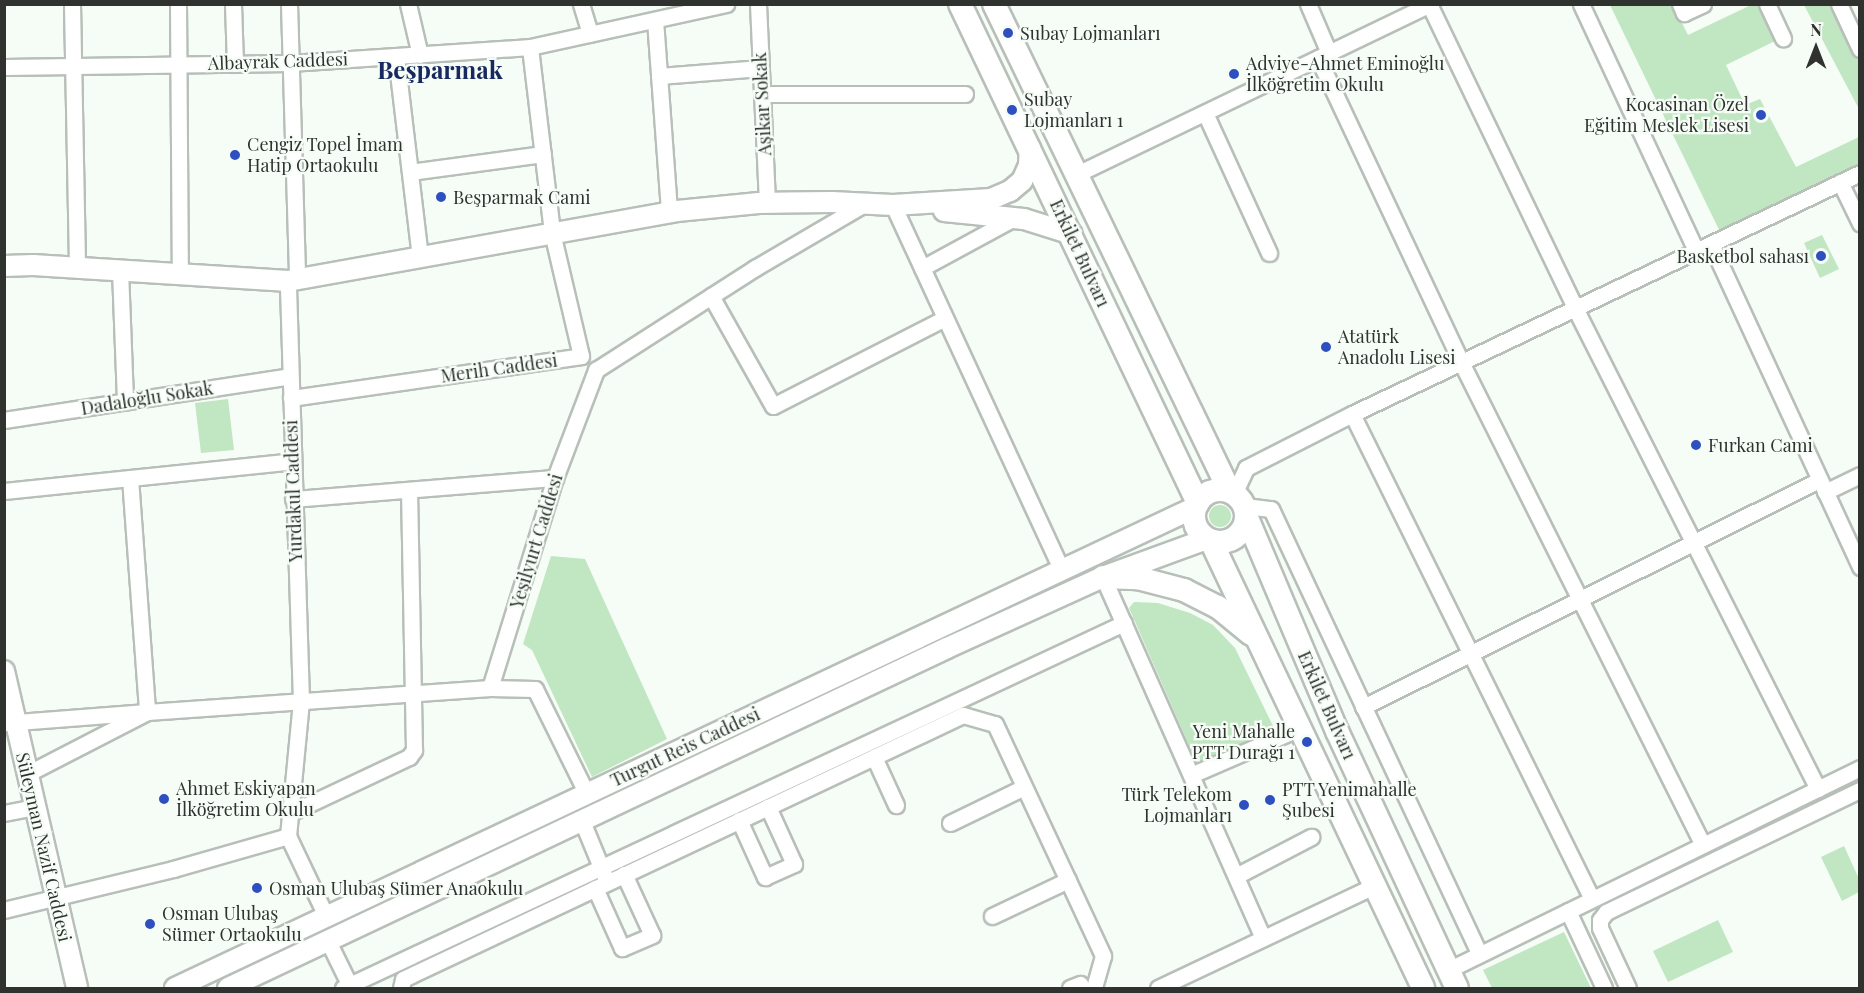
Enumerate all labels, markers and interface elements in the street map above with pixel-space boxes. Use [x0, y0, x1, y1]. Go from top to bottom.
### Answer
north arrow [1786, 18, 1846, 78]
text: N [1810, 19, 1822, 40]
place label: Subay Lojmanları [1020, 22, 1161, 44]
marker: Subay Lojmanları [1001, 26, 1015, 40]
street label: Albayrak Caddesi [207, 48, 349, 74]
street label: Aşikar Sokak [748, 52, 776, 156]
place label: Adviye-Ahmet Eminoğlu İlköğretim Okulu [1246, 53, 1445, 96]
district label: Beşparmak [377, 56, 503, 84]
marker: Adviye-Ahmet Eminoğlu İlköğretim Okulu [1227, 67, 1241, 81]
place label: Subay Lojmanları 1 [1024, 89, 1123, 132]
place label: Kocasinan Özel Eğitim Meslek Lisesi [1584, 94, 1749, 136]
marker: Subay Lojmanları 1 [1005, 103, 1019, 117]
marker: Kocasinan Özel Eğitim Meslek Lisesi [1754, 108, 1768, 122]
place label: Cengiz Topel İmam Hatip Ortaokulu [247, 134, 403, 176]
marker: Cengiz Topel İmam Hatip Ortaokulu [228, 148, 242, 162]
place label: Beşparmak Cami [453, 186, 591, 208]
marker: Beşparmak Cami [434, 190, 448, 204]
street label: Erkilet Bulvarı [1046, 196, 1114, 310]
place label: Basketbol sahası [1677, 245, 1809, 267]
marker: Basketbol sahası [1814, 249, 1828, 263]
place label: Atatürk Anadolu Lisesi [1338, 326, 1456, 368]
marker: Atatürk Anadolu Lisesi [1319, 340, 1333, 354]
street label: Merih Caddesi [439, 349, 559, 387]
street label: Dadaloğlu Sokak [79, 377, 215, 419]
street label: Yurdakul Caddesi [280, 419, 306, 563]
place label: Furkan Cami [1708, 434, 1813, 456]
marker: Furkan Cami [1689, 438, 1703, 452]
street label: Yeşilyurt Caddesi [505, 471, 567, 611]
street label: Erkilet Bulvarı [1293, 647, 1361, 763]
street label: Turgut Reis Caddesi [607, 703, 763, 791]
place label: Yeni Mahalle PTT Durağı 1 [1191, 721, 1295, 764]
marker: Yeni Mahalle PTT Durağı 1 [1300, 735, 1314, 749]
street label: Süleyman Nazif Caddesi [12, 750, 76, 944]
place label: Ahmet Eskiyapan İlköğretim Okulu [176, 778, 316, 820]
place label: PTT Yenimahalle Şubesi [1282, 779, 1418, 822]
place label: Türk Telekom Lojmanları [1121, 784, 1232, 826]
marker: Ahmet Eskiyapan İlköğretim Okulu [157, 792, 171, 806]
marker: PTT Yenimahalle Şubesi [1263, 793, 1277, 807]
marker: Türk Telekom Lojmanları [1237, 798, 1251, 812]
place label: Osman Ulubaş Sümer Anaokulu [269, 877, 524, 899]
marker: Osman Ulubaş Sümer Anaokulu [250, 881, 264, 895]
place label: Osman Ulubaş Sümer Ortaokulu [162, 903, 302, 946]
marker: Osman Ulubaş Sümer Ortaokulu [143, 917, 157, 931]

